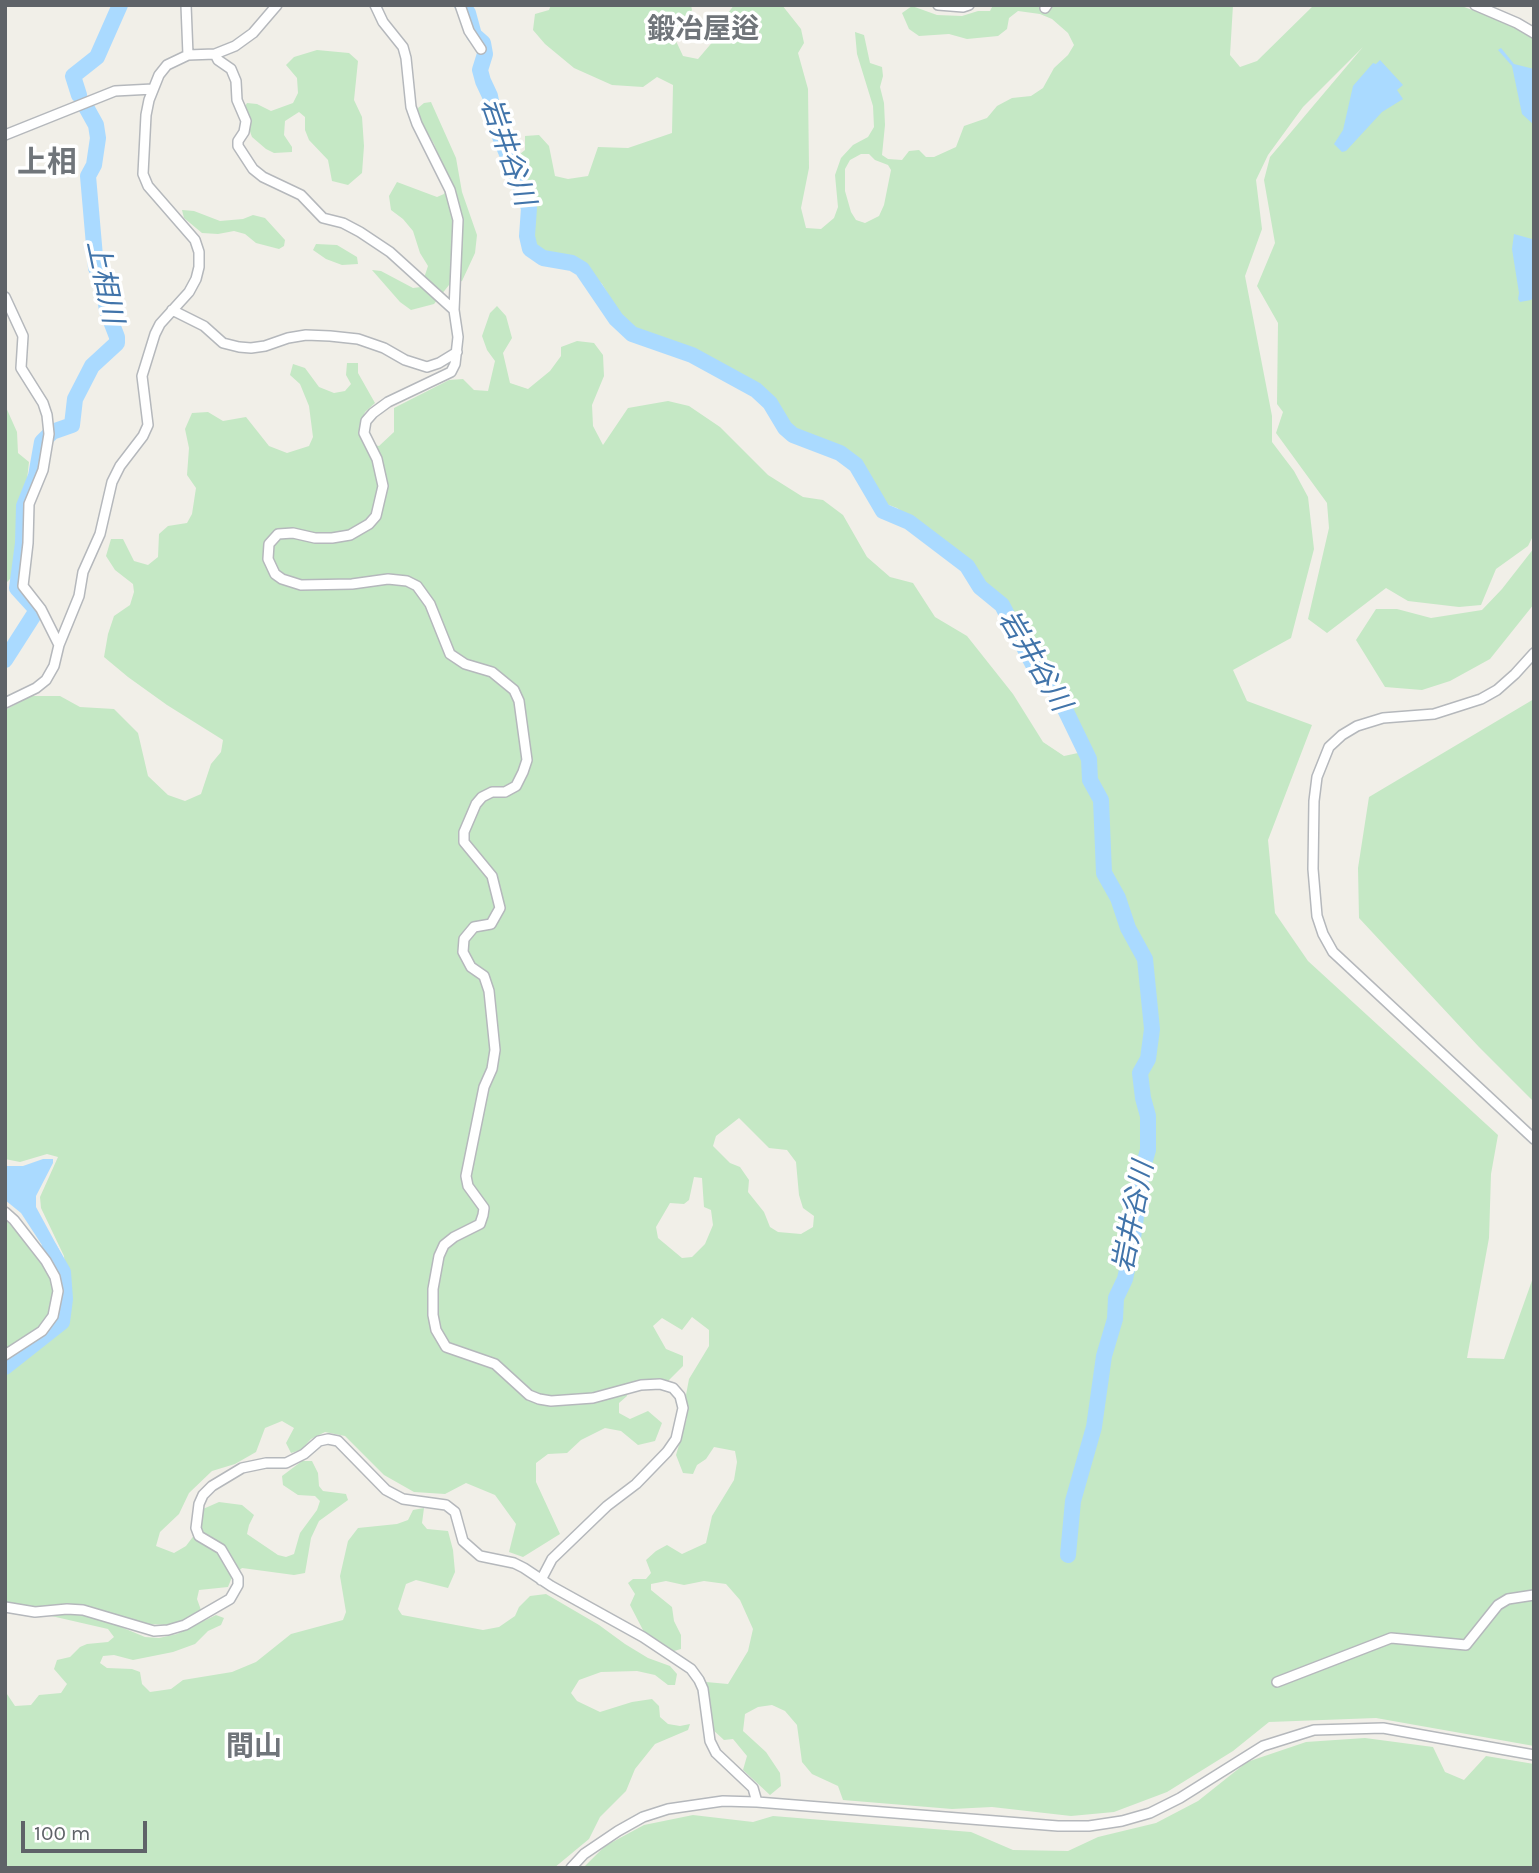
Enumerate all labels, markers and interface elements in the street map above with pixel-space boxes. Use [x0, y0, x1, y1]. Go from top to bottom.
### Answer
district label: 鍛冶屋逧 [647, 13, 759, 47]
water label: 岩井谷川 [473, 94, 541, 210]
district label: 上相 [17, 145, 77, 181]
water label: 上相川 [79, 237, 129, 327]
water label: 岩井谷川 [991, 604, 1077, 718]
water label: 岩井谷川 [1107, 1159, 1161, 1275]
district label: 間山 [226, 1730, 282, 1764]
scale bar [24, 1806, 150, 1850]
text: 100 m [34, 1821, 91, 1845]

